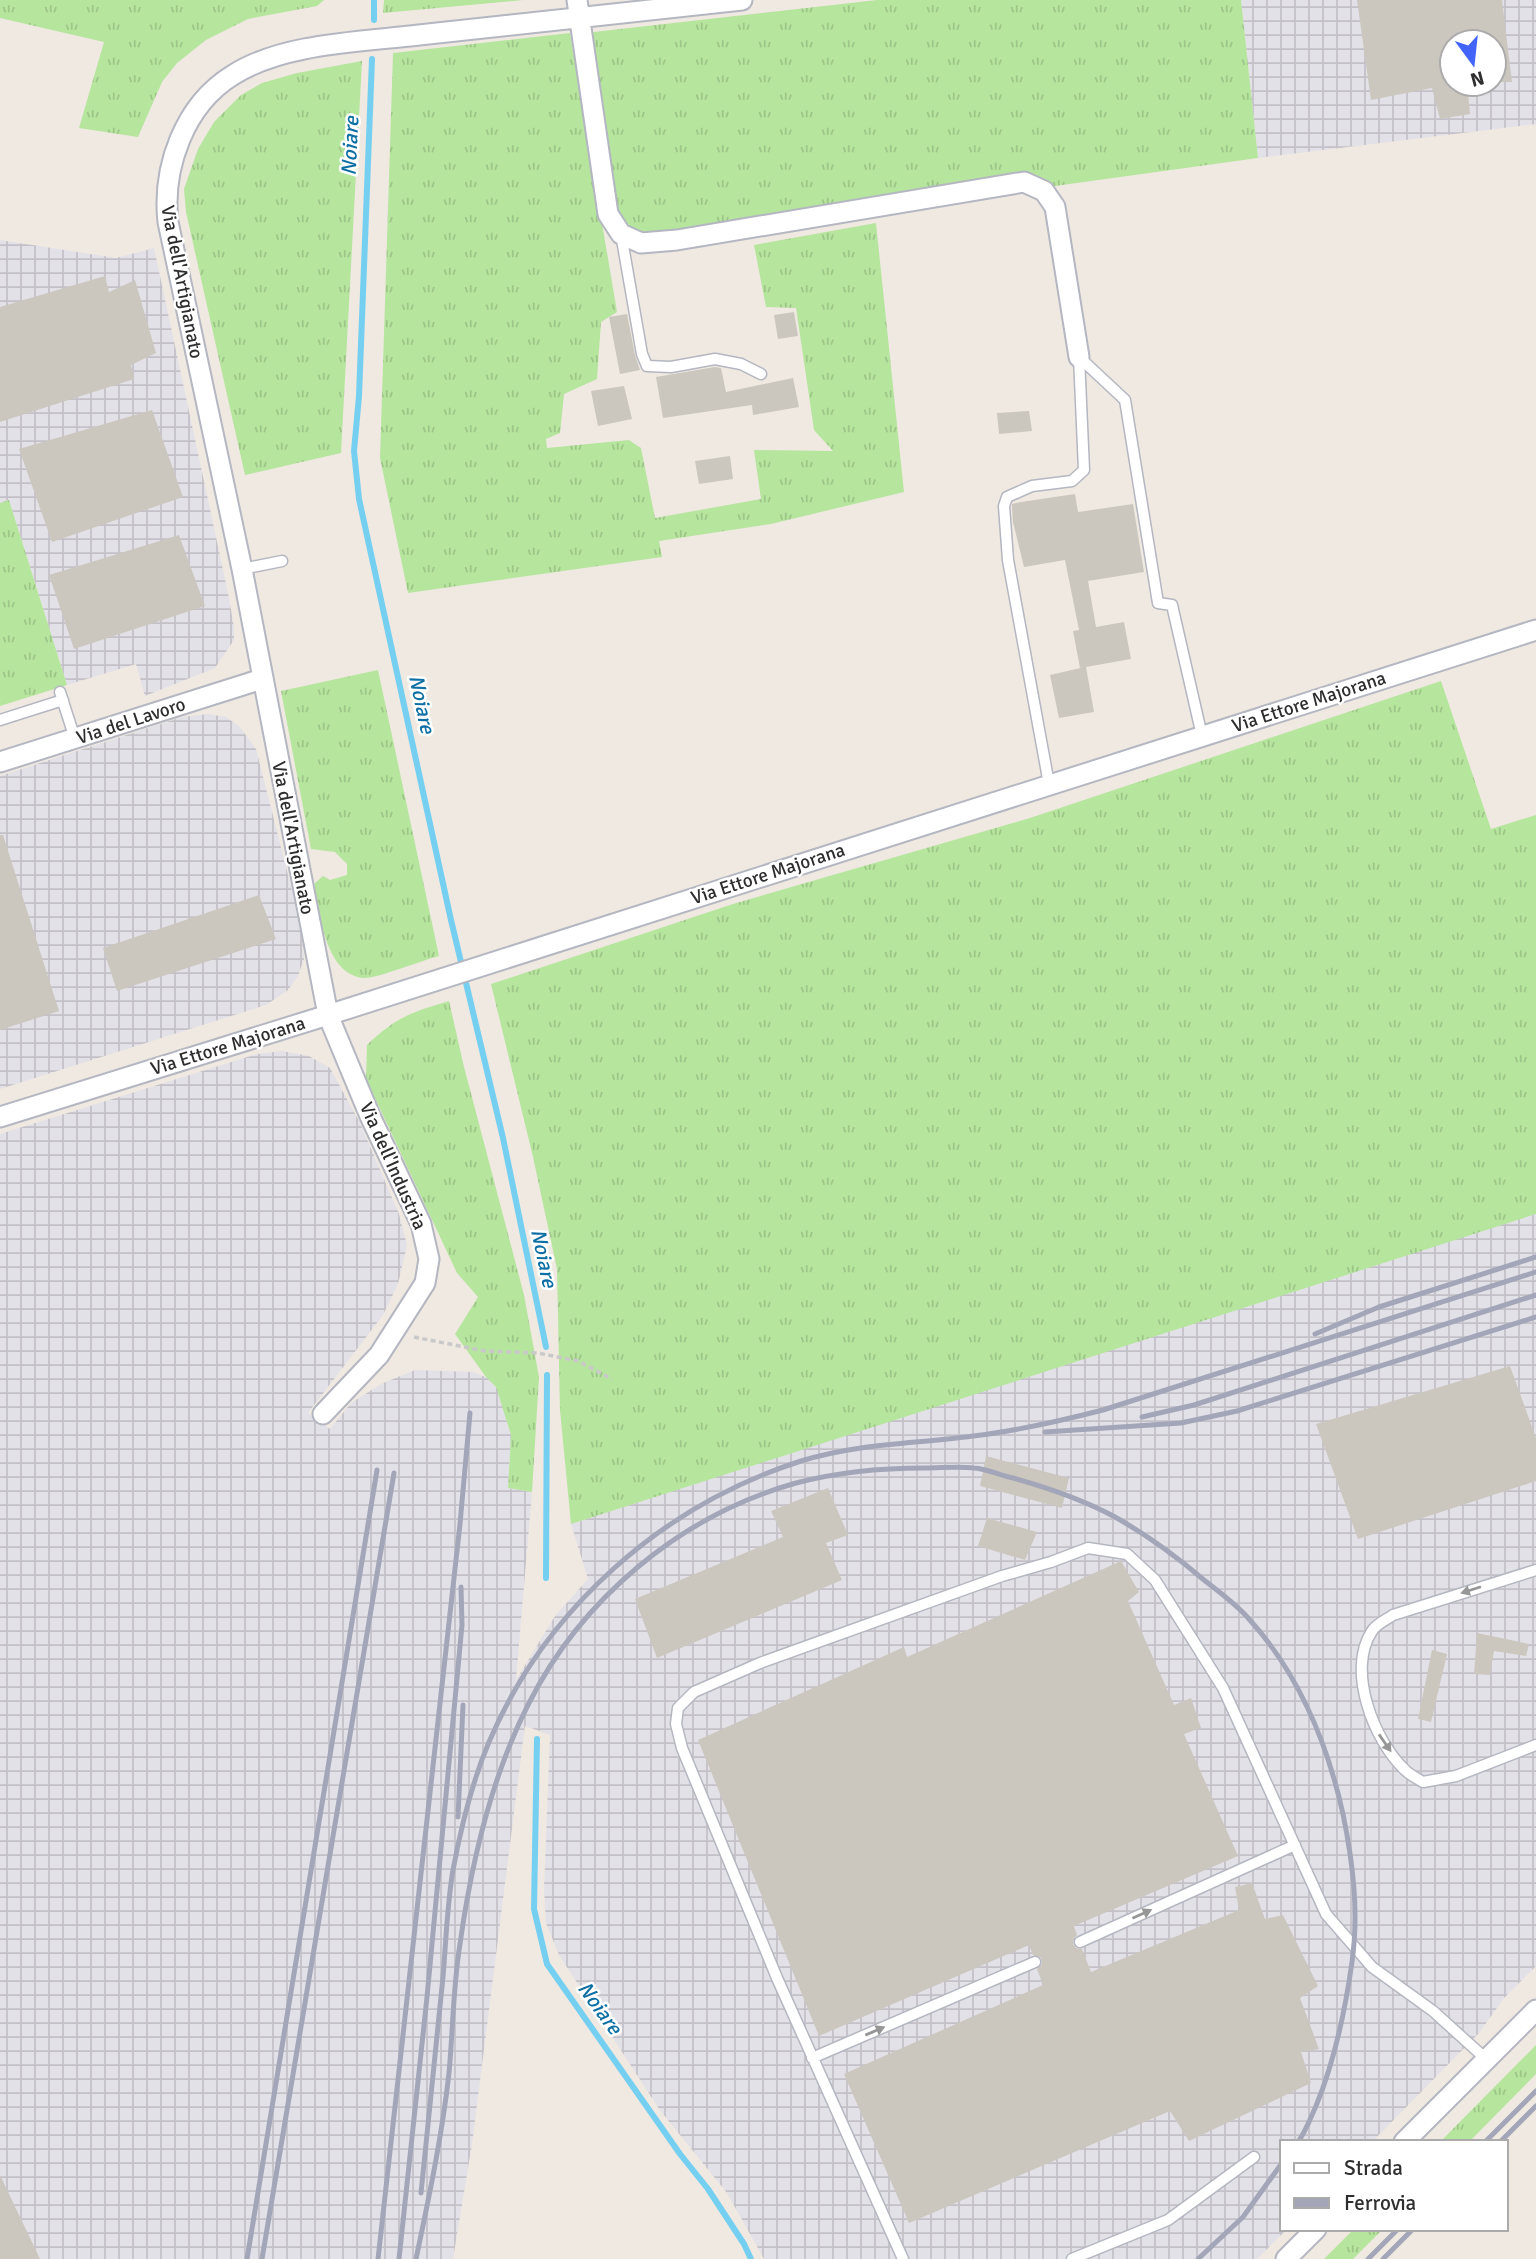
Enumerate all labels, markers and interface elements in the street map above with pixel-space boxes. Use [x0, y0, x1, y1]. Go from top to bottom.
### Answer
north arrow [1438, 28, 1508, 98]
text: N [1468, 65, 1487, 92]
water label: Noiare [335, 114, 365, 176]
street label: Via dell'Artigianato [155, 203, 209, 361]
street label: Via Ettore Majorana [1229, 666, 1389, 738]
water label: Noiare [403, 672, 441, 737]
street label: Via del Lavoro [74, 692, 189, 750]
street label: Via dell'Artigianato [266, 759, 320, 917]
street label: Via Ettore Majorana [688, 838, 848, 910]
street label: Via Ettore Majorana [148, 1011, 308, 1081]
street label: Via dell'Industria [354, 1098, 432, 1234]
water label: Noiare [525, 1226, 563, 1291]
one-way arrow [1460, 1586, 1481, 1596]
one-way arrow [1378, 1734, 1392, 1752]
one-way arrow [1132, 1908, 1152, 1920]
water label: Noiare [572, 1976, 629, 2041]
one-way arrow [865, 2025, 885, 2037]
legend [1280, 2140, 1508, 2231]
text: Strada [1344, 2155, 1403, 2181]
text: Ferrovia [1344, 2190, 1416, 2216]

